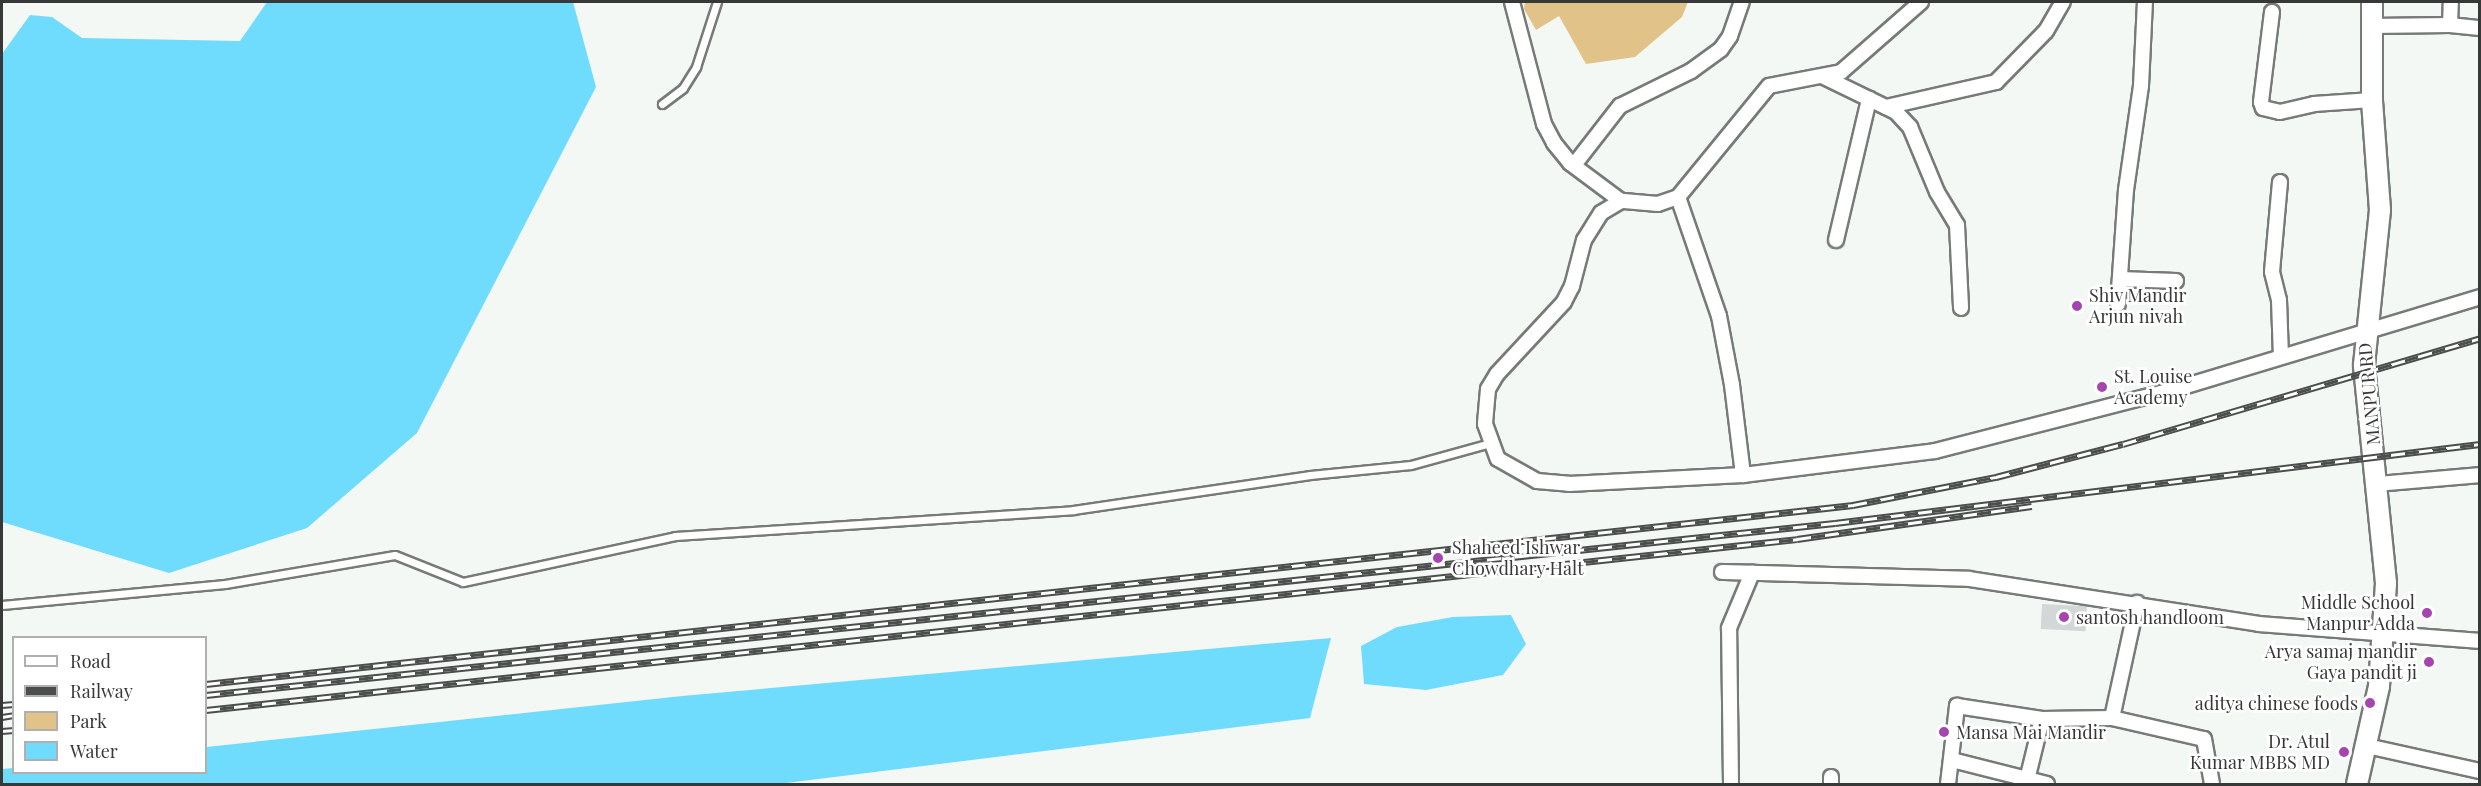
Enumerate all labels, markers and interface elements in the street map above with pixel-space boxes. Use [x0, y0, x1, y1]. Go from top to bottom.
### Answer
place label: Shiv Mandir Arjun nivah [2089, 285, 2187, 328]
marker: Shiv Mandir Arjun nivah [2070, 299, 2084, 313]
street label: MANPUR RD [2354, 342, 2384, 446]
place label: St. Louise Academy [2114, 366, 2192, 409]
marker: St. Louise Academy [2095, 380, 2109, 394]
place label: Shaheed Ishwar Chowdhary Halt [1452, 537, 1584, 580]
marker: Shaheed Ishwar Chowdhary Halt [1429, 549, 1447, 567]
place label: Middle School Manpur Adda [2301, 592, 2415, 634]
place label: santosh handloom [2076, 606, 2225, 628]
marker: Middle School Manpur Adda [2420, 606, 2434, 620]
marker: santosh handloom [2057, 610, 2071, 624]
legend [12, 636, 207, 774]
place label: Arya samaj mandir Gaya pandit ji [2265, 641, 2417, 684]
text: Road [70, 649, 111, 673]
marker: Arya samaj mandir Gaya pandit ji [2422, 655, 2436, 669]
text: Railway [70, 679, 133, 703]
place label: aditya chinese foods [2195, 692, 2358, 714]
marker: aditya chinese foods [2363, 696, 2377, 710]
text: Park [70, 709, 107, 733]
place label: Mansa Mai Mandir [1956, 721, 2106, 743]
marker: Mansa Mai Mandir [1937, 725, 1951, 739]
place label: Dr. Atul Kumar MBBS MD [2189, 731, 2330, 774]
text: Water [70, 739, 118, 763]
marker: Dr. Atul Kumar MBBS MD [2335, 743, 2353, 761]

